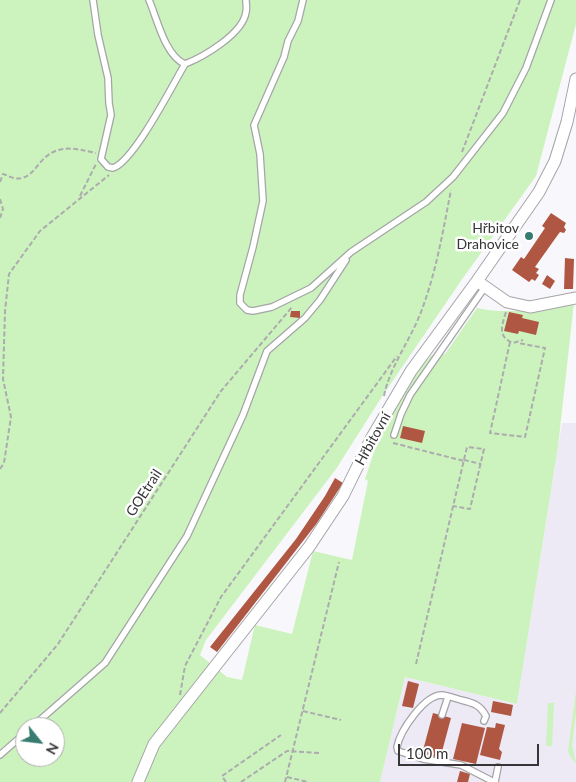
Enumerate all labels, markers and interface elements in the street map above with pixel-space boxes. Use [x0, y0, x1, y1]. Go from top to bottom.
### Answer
place label: Hřbitov Drahovice [456, 220, 519, 252]
marker: Hřbitov Drahovice [523, 230, 535, 242]
street label: Hřbitovní [352, 410, 394, 468]
street label: GOEtrail [123, 466, 165, 520]
north arrow [15, 717, 65, 767]
scale bar [401, 734, 542, 766]
text: N [43, 740, 63, 758]
text: 100 m [406, 744, 448, 762]

